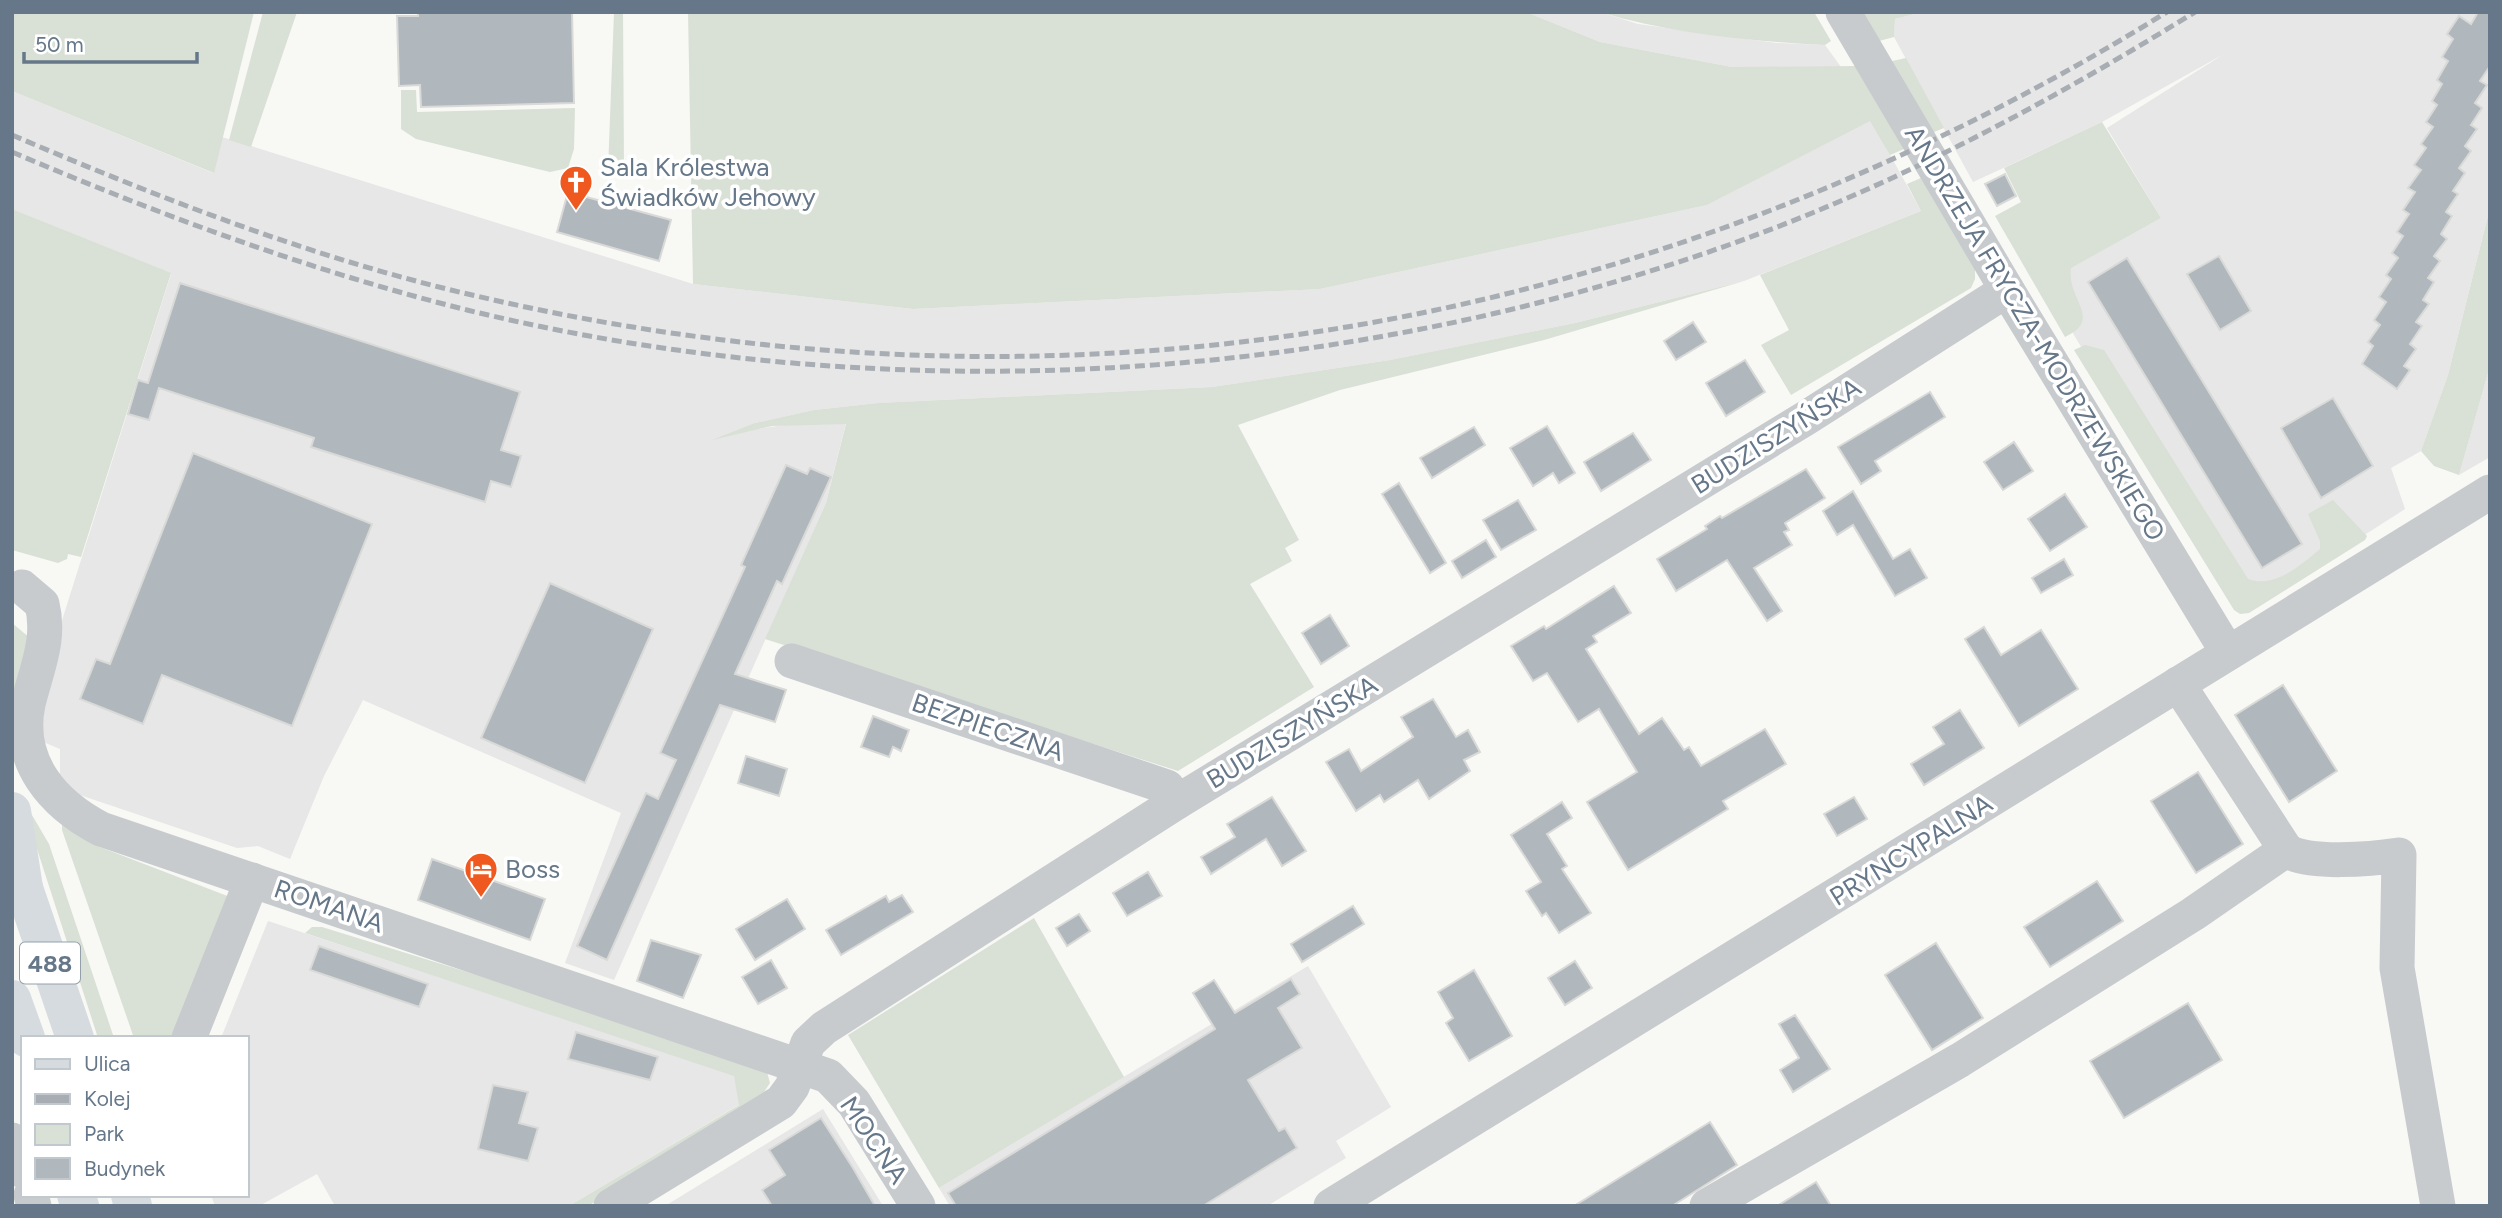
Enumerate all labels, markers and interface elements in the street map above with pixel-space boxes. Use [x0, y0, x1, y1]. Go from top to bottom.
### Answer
scale bar [24, 21, 198, 65]
text: 50 m [35, 32, 84, 57]
street label: ANDRZEJA FRYCZA-MODRZEWSKIEGO [1898, 120, 2172, 546]
place label: Sala Królestwa Świadków Jehowy [600, 151, 816, 213]
church icon: Sala Królestwa Świadków Jehowy [557, 163, 595, 212]
street label: BUDZISZYŃSKA [1685, 371, 1867, 501]
street label: BUDZISZYŃSKA [1201, 668, 1384, 796]
street label: BEZPIECZNA [908, 686, 1069, 768]
street label: PRYNCYPALNA [1824, 787, 1998, 913]
hotel icon: Boss [462, 850, 500, 899]
place label: Boss [505, 853, 560, 885]
street label: ROMANA [270, 872, 388, 940]
road number: 488 [20, 943, 80, 984]
legend [21, 1036, 248, 1197]
text: Ulica [84, 1051, 130, 1076]
text: Kolej [84, 1086, 131, 1111]
street label: MOCNA [833, 1090, 915, 1190]
text: Park [84, 1121, 125, 1146]
text: Budynek [84, 1156, 166, 1181]

